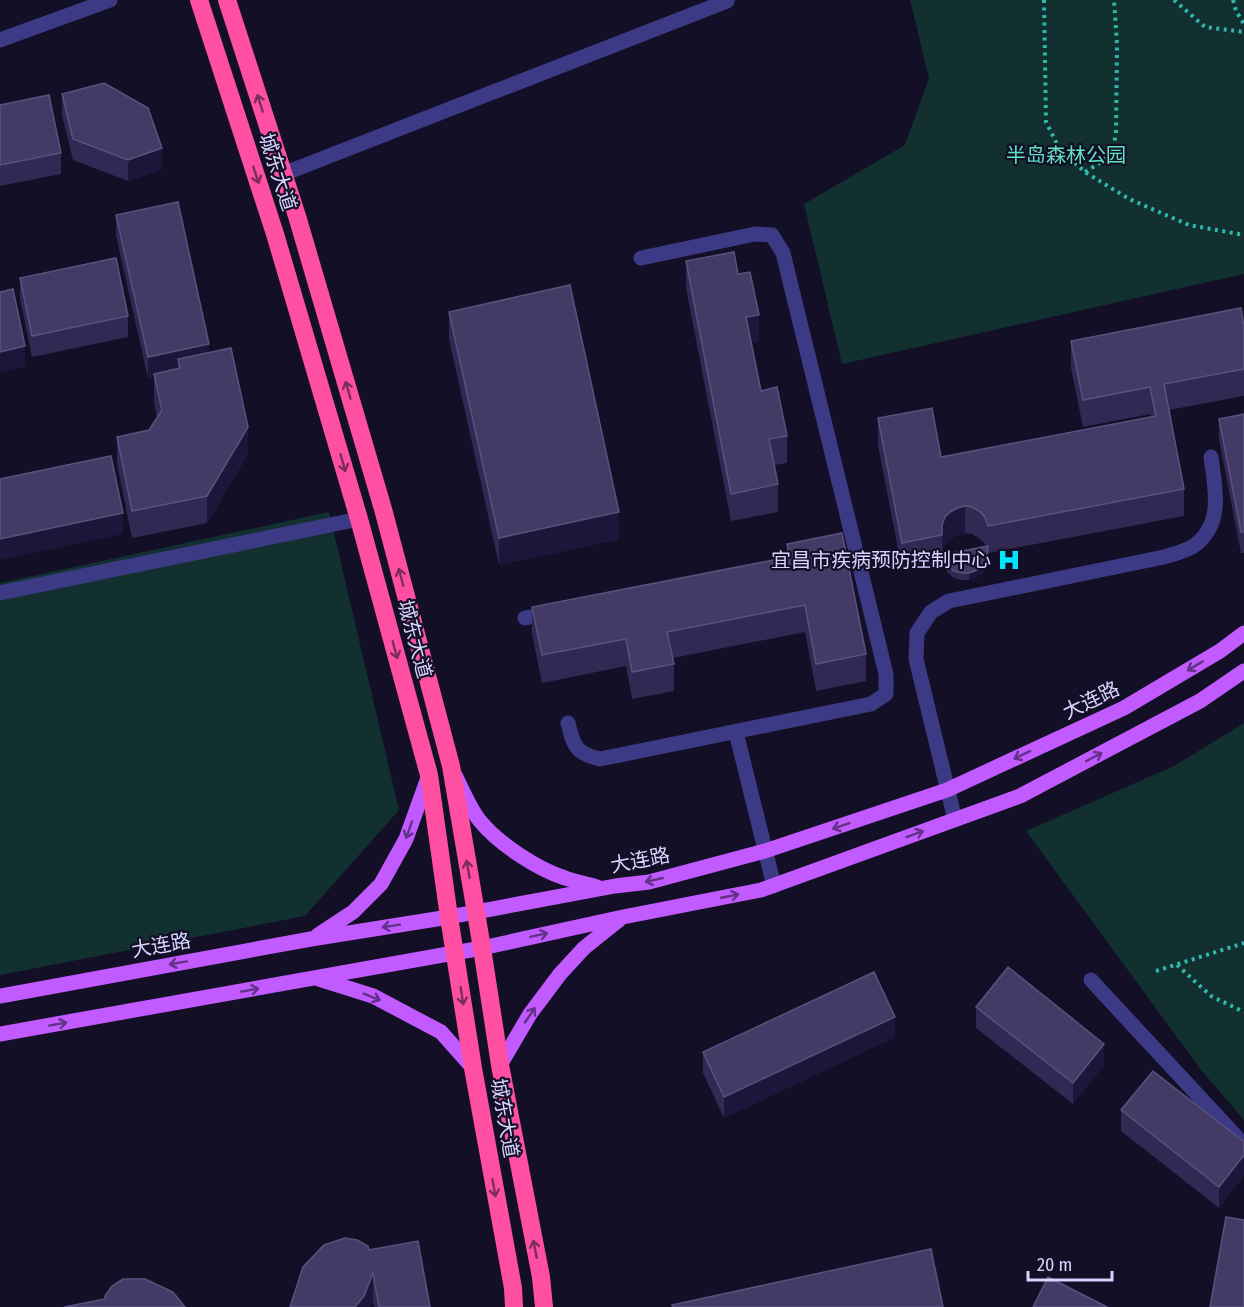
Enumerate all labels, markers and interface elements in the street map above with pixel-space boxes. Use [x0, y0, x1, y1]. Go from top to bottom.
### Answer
one-way arrow [254, 94, 265, 113]
street label: 城东大道 [254, 130, 302, 214]
park label: 半岛森林公园 [1006, 143, 1126, 167]
one-way arrow [251, 165, 262, 184]
one-way arrow [342, 381, 353, 400]
one-way arrow [338, 453, 349, 472]
hospital icon: 宜昌市疾病预防控制中心 [996, 547, 1022, 573]
place label: 宜昌市疾病预防控制中心 [771, 548, 991, 572]
one-way arrow [395, 568, 406, 587]
street label: 城东大道 [393, 597, 437, 681]
one-way arrow [390, 640, 401, 659]
one-way arrow [1187, 660, 1204, 672]
street label: 大连路 [1059, 676, 1123, 724]
one-way arrow [1014, 750, 1032, 762]
one-way arrow [1084, 751, 1102, 762]
one-way arrow [403, 820, 414, 839]
one-way arrow [832, 821, 851, 832]
one-way arrow [905, 828, 924, 839]
street label: 大连路 [608, 842, 672, 878]
one-way arrow [463, 860, 474, 880]
one-way arrow [645, 875, 664, 887]
one-way arrow [720, 890, 740, 901]
one-way arrow [382, 921, 401, 932]
street label: 大连路 [129, 928, 193, 962]
one-way arrow [529, 929, 548, 940]
one-way arrow [169, 958, 189, 969]
one-way arrow [239, 984, 259, 995]
one-way arrow [456, 985, 467, 1005]
one-way arrow [362, 992, 380, 1003]
one-way arrow [524, 1007, 536, 1023]
one-way arrow [47, 1018, 67, 1029]
street label: 城东大道 [486, 1077, 524, 1159]
one-way arrow [489, 1177, 500, 1197]
one-way arrow [529, 1240, 540, 1259]
scale bar [1028, 1244, 1112, 1282]
text: 20 m [1037, 1254, 1072, 1276]

